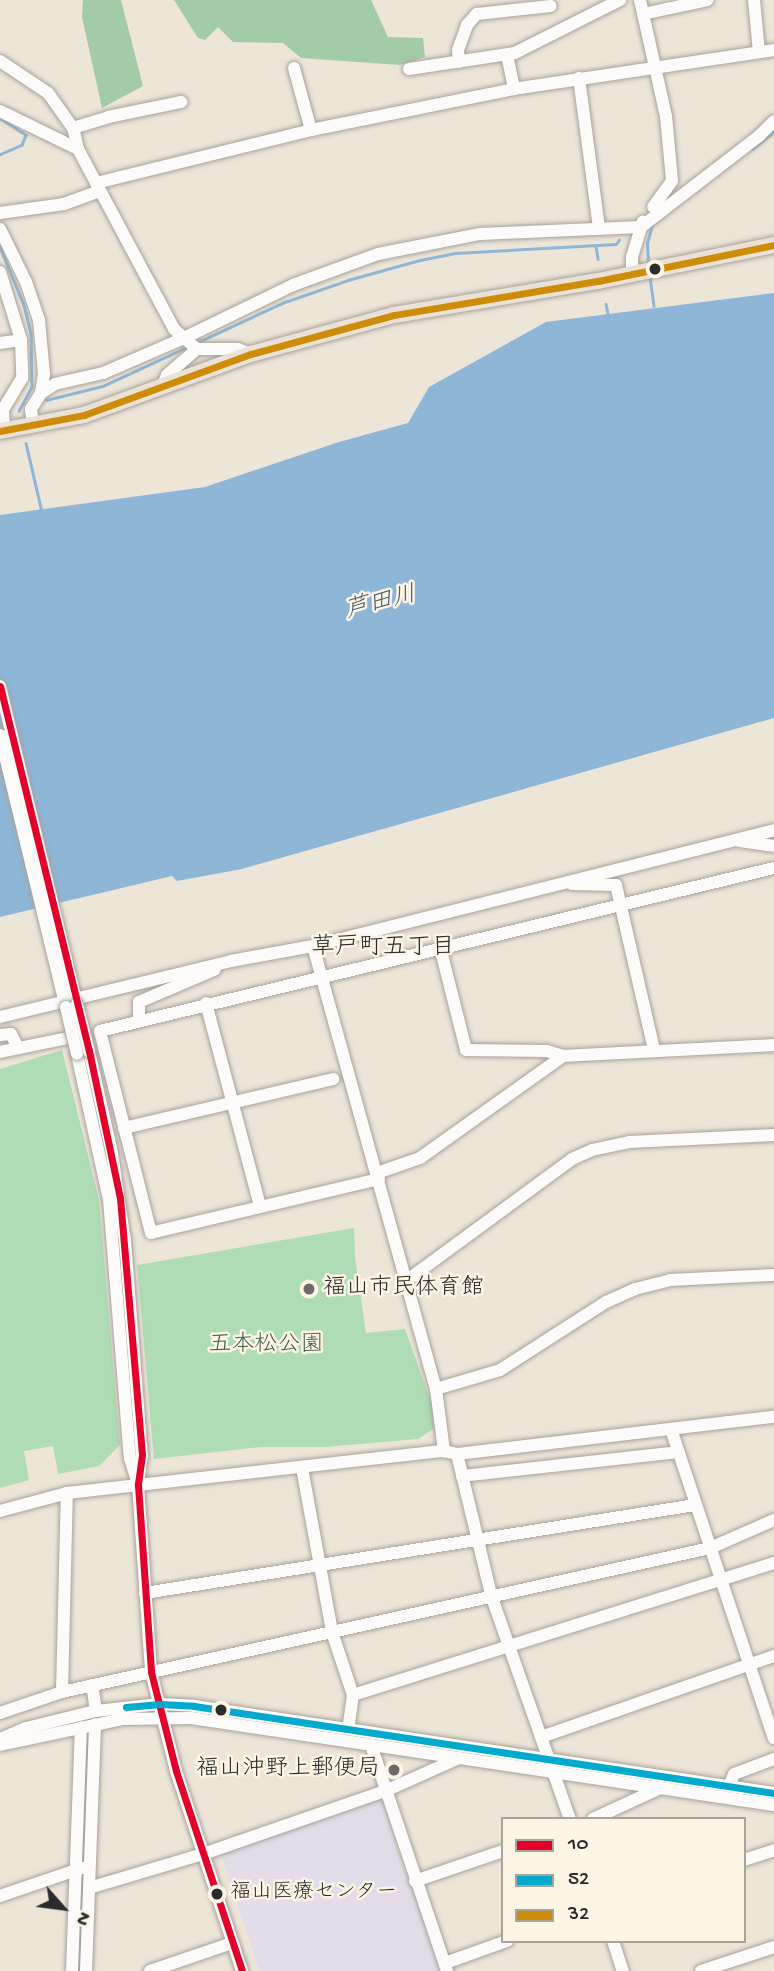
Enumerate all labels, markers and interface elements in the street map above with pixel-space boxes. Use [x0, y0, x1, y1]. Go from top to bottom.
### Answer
unlabelled marker [648, 262, 662, 276]
water label: 芦田川 [343, 581, 419, 627]
district label: 草戸町五丁目 [311, 935, 455, 963]
place label: 福山市民体育館 [323, 1275, 484, 1303]
marker: 福山市民体育館 [301, 1281, 317, 1297]
park label: 五本松公園 [209, 1332, 323, 1360]
unlabelled marker [214, 1703, 228, 1717]
place label: 福山沖野上郵便局 [196, 1756, 380, 1784]
marker: 福山沖野上郵便局 [386, 1762, 402, 1778]
legend [501, 1817, 746, 1943]
text: 10 [568, 1833, 588, 1858]
text: 52 [568, 1868, 589, 1893]
north arrow [28, 1873, 98, 1943]
place label: 福山医療センター [230, 1881, 398, 1907]
marker: 福山医療センター [210, 1887, 224, 1901]
text: 32 [568, 1903, 589, 1928]
text: N [69, 1907, 95, 1929]

